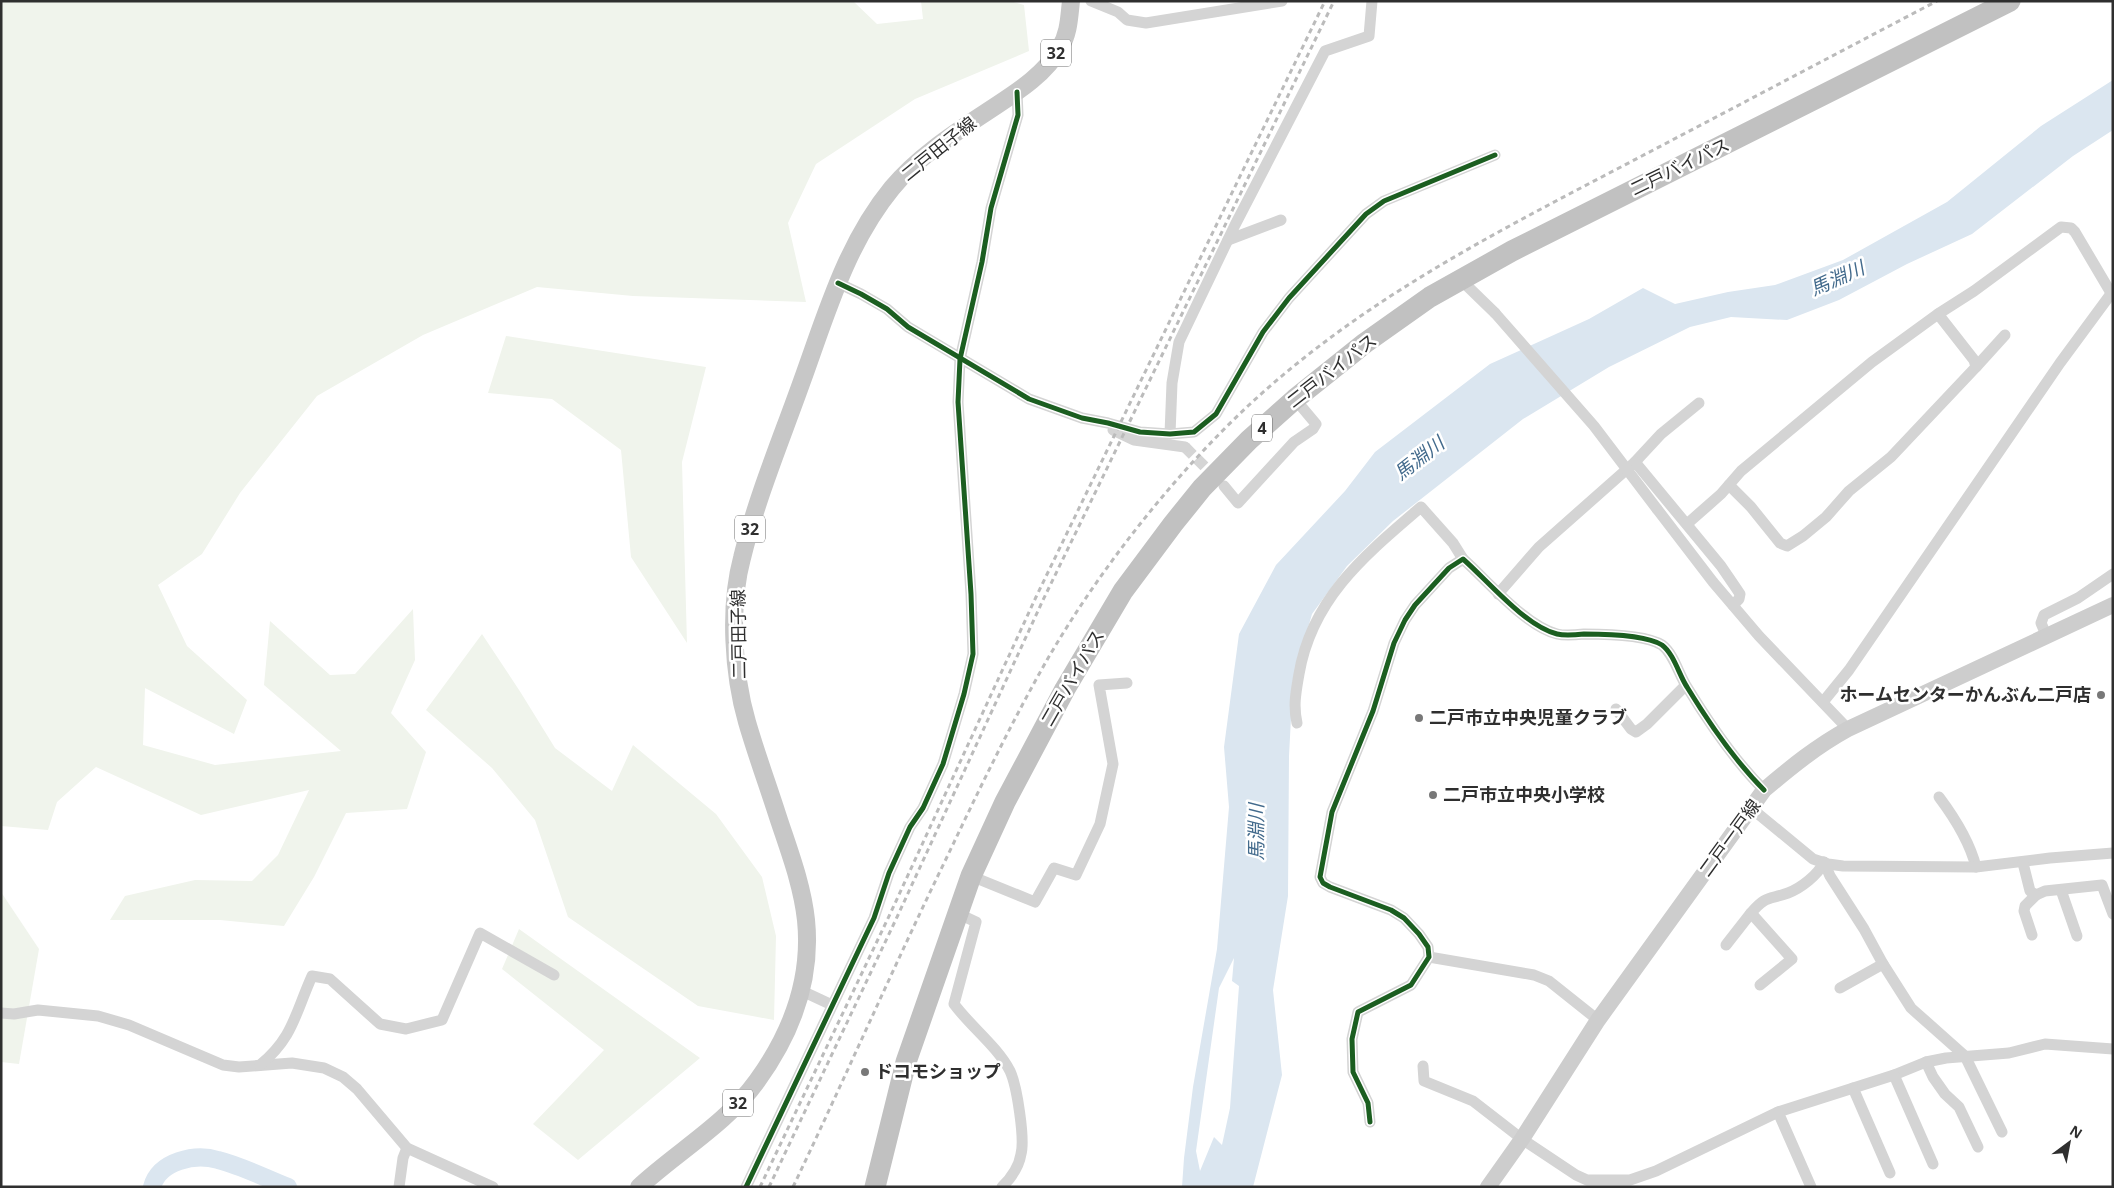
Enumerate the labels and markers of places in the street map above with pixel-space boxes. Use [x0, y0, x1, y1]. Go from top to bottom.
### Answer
place label: ホームセンターかんぶん二戸店 [1840, 682, 2091, 706]
marker: ホームセンターかんぶん二戸店 [2095, 689, 2107, 701]
place label: 二戸市立中央児童クラブ [1429, 705, 1627, 729]
marker: 二戸市立中央児童クラブ [1413, 712, 1425, 724]
place label: 二戸市立中央小学校 [1443, 782, 1605, 806]
marker: 二戸市立中央小学校 [1427, 789, 1439, 801]
place label: ドコモショップ [875, 1059, 1001, 1083]
marker: ドコモショップ [859, 1066, 871, 1078]

